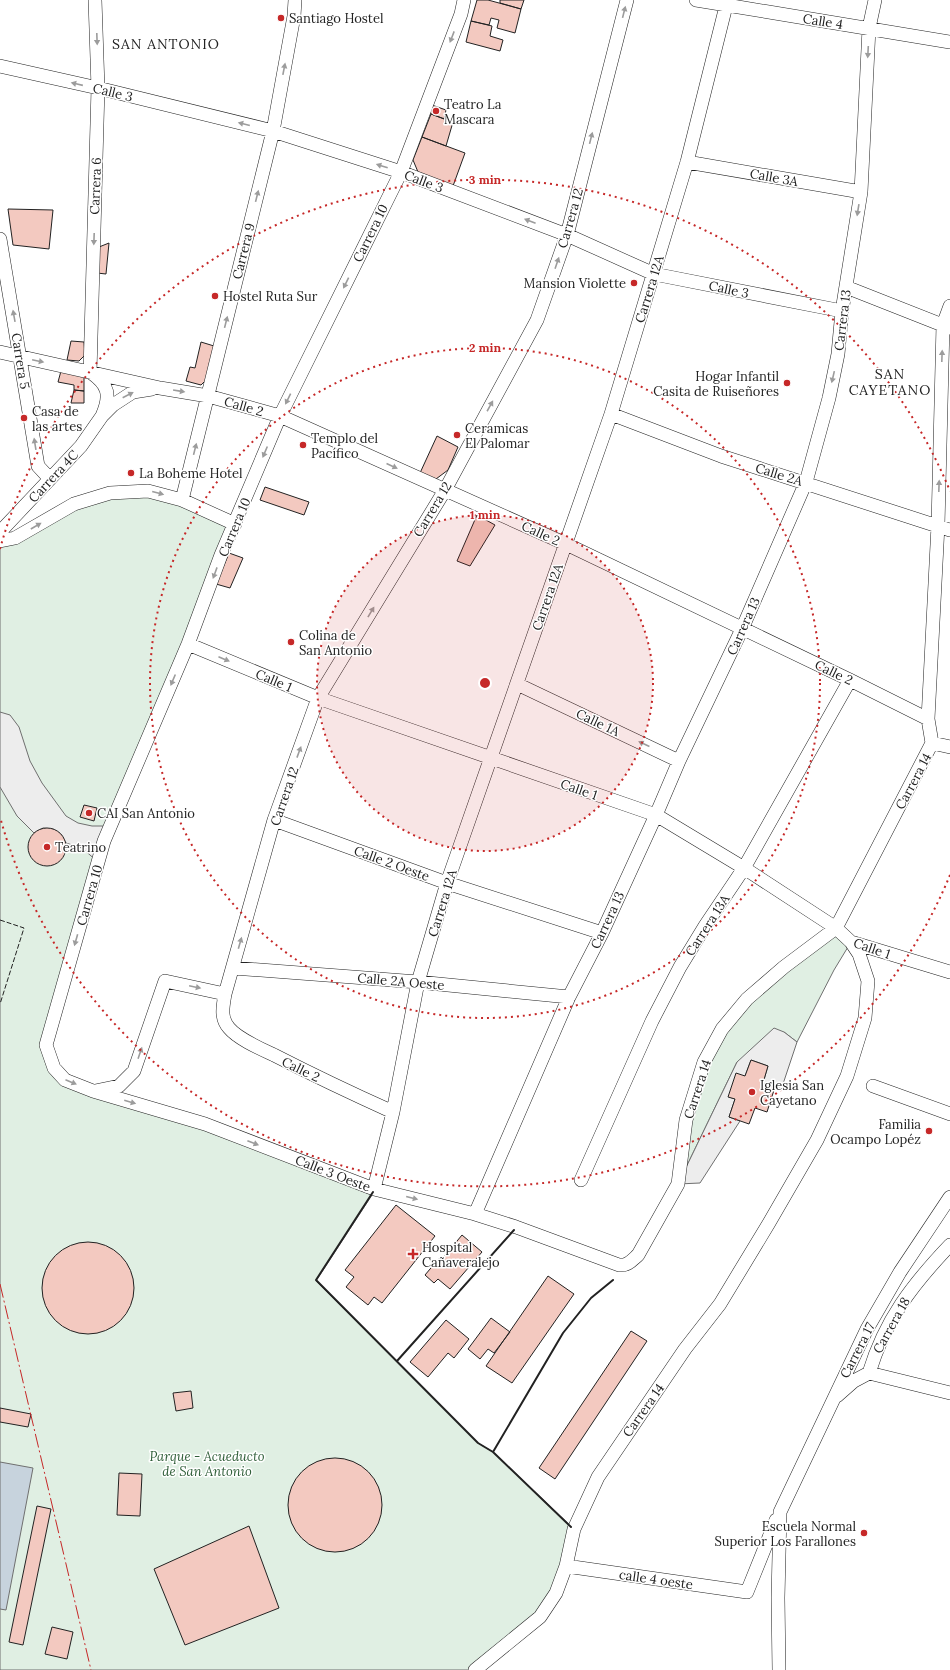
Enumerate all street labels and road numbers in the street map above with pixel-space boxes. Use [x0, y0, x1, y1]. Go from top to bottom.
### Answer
street label: Calle 4 [802, 10, 844, 33]
street label: Calle 3 [91, 79, 135, 106]
street label: Carrera 6 [86, 157, 105, 215]
street label: Calle 3A [748, 165, 800, 190]
street label: Calle 3 [402, 166, 446, 197]
street label: Carrera 12 [554, 186, 587, 250]
street label: Carrera 10 [349, 201, 392, 265]
street label: Carrera 9 [228, 221, 259, 281]
street label: Carrera 12A [631, 253, 668, 325]
street label: Calle 3 [707, 277, 751, 302]
street label: Carrera 13 [830, 288, 855, 352]
street label: Carrera 5 [8, 332, 33, 390]
street label: Calle 2 [222, 393, 266, 420]
street label: Carrera 4C [25, 446, 82, 506]
street label: Calle 2A [753, 459, 805, 490]
street label: Carrera 12 [409, 479, 456, 540]
street label: Carrera 10 [214, 495, 254, 559]
street label: Calle 2 [519, 517, 563, 549]
street label: Carrera 12A [528, 561, 567, 633]
street label: Carrera 13 [723, 595, 764, 658]
street label: Calle 2 [812, 656, 856, 689]
street label: Calle 1 [253, 665, 295, 696]
street label: Calle 1A [573, 705, 623, 740]
street label: Carrera 14 [892, 750, 935, 812]
street label: Carrera 12 [266, 764, 303, 828]
street label: Calle 1 [558, 775, 600, 804]
street label: Calle 2 Oeste [352, 842, 432, 885]
street label: Carrera 10 [73, 863, 106, 928]
street label: Carrera 12A [424, 867, 461, 939]
street label: Carrera 13 [587, 889, 628, 952]
street label: Carrera 13A [681, 891, 734, 959]
street label: Calle 1 [851, 934, 893, 963]
street label: Calle 2A Oeste [357, 969, 445, 994]
street label: Calle 2 [279, 1053, 323, 1086]
street label: Carrera 14 [680, 1057, 715, 1121]
street label: Calle 3 Oeste [293, 1151, 373, 1196]
street label: Carrera 18 [869, 1294, 914, 1356]
street label: Carrera 17 [836, 1319, 879, 1381]
street label: Carrera 14 [619, 1380, 668, 1440]
street label: calle 4 oeste [618, 1566, 694, 1593]

